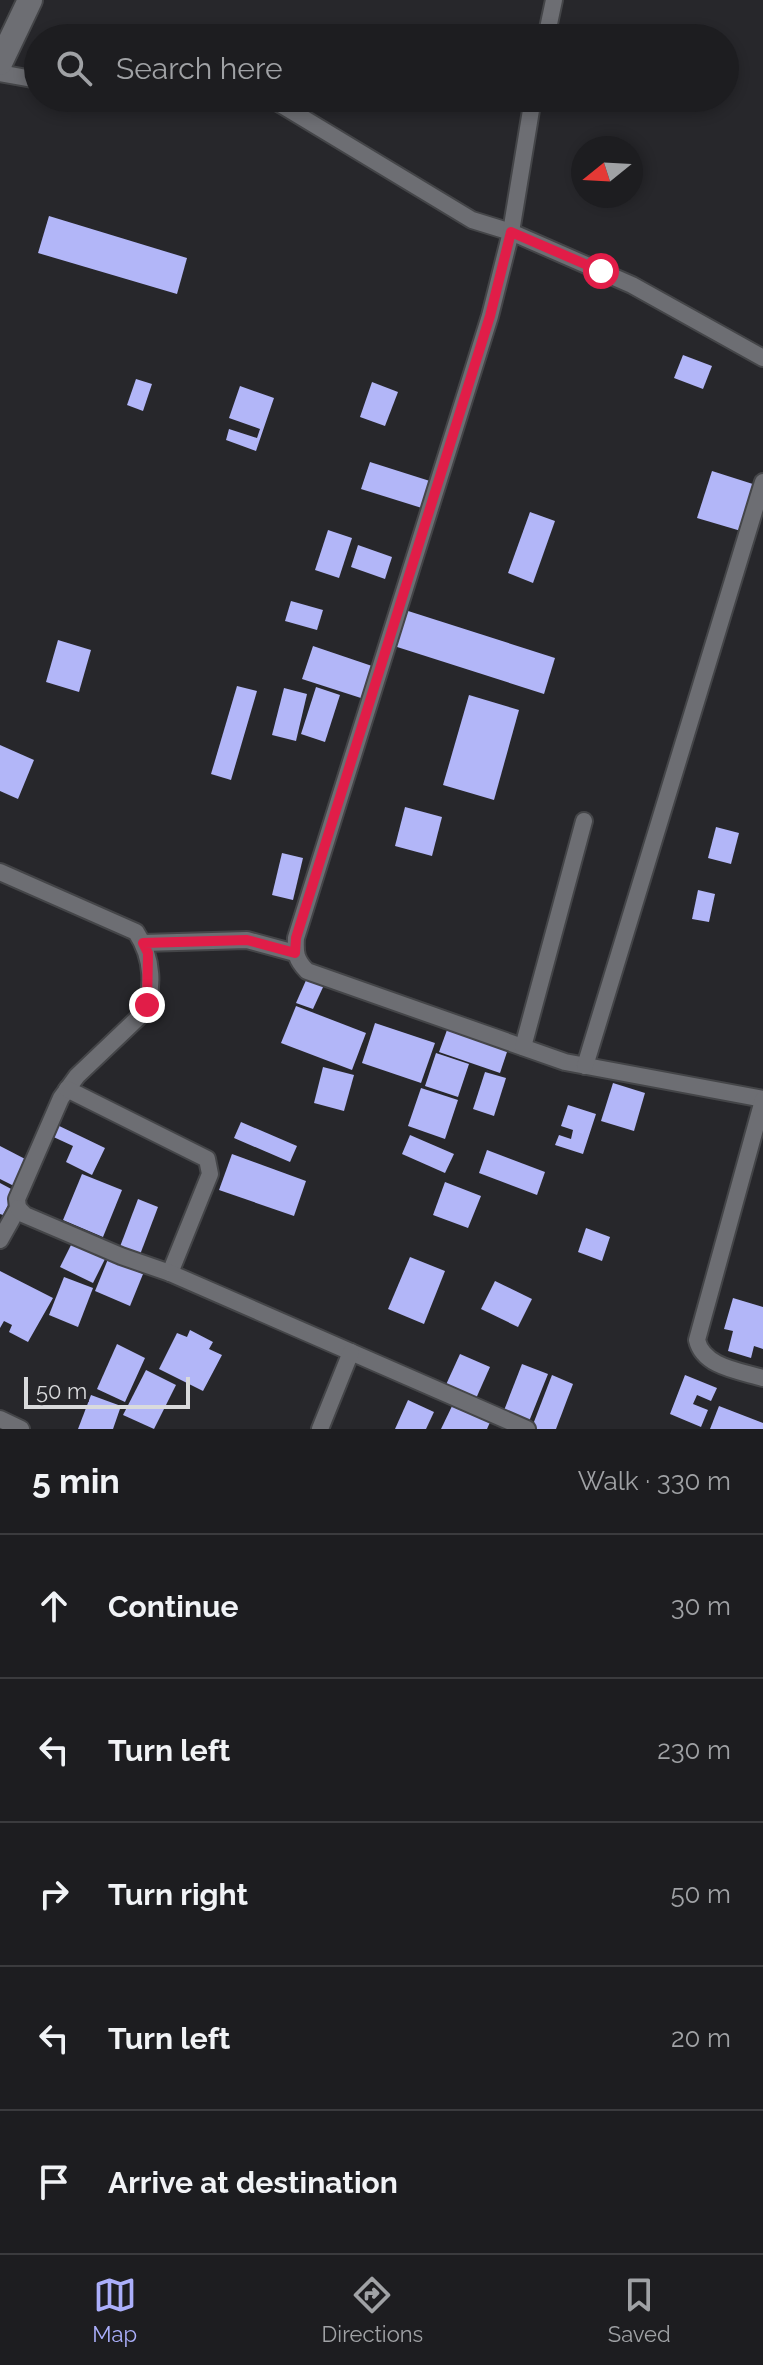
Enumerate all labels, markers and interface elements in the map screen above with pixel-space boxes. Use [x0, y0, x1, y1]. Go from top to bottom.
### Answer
search box [24, 24, 739, 112]
icon: search [52, 46, 96, 90]
text: Search here [116, 51, 283, 86]
north arrow [571, 136, 643, 208]
route start [583, 253, 619, 289]
route end [129, 987, 165, 1023]
scale bar [24, 1373, 190, 1409]
text: 50 m [36, 1378, 87, 1404]
text: 5 min [32, 1461, 120, 1501]
text: Walk · 330 m [578, 1466, 731, 1496]
icon: ahead [32, 1584, 76, 1628]
text: Continue [108, 1589, 239, 1624]
text: 30 m [671, 1591, 731, 1621]
icon: left [32, 1728, 76, 1772]
text: Turn left [108, 1733, 230, 1768]
text: 230 m [657, 1735, 731, 1765]
icon: right [32, 1872, 76, 1916]
text: Turn right [108, 1877, 248, 1912]
text: 50 m [670, 1879, 731, 1909]
icon: left [32, 2016, 76, 2060]
text: Turn left [108, 2021, 230, 2056]
text: 20 m [671, 2023, 731, 2053]
icon: arrive [32, 2160, 76, 2204]
text: Arrive at destination [108, 2165, 398, 2200]
tab: Map [92, 2273, 137, 2347]
tab: Directions [322, 2273, 423, 2347]
tab: Saved [608, 2273, 671, 2347]

